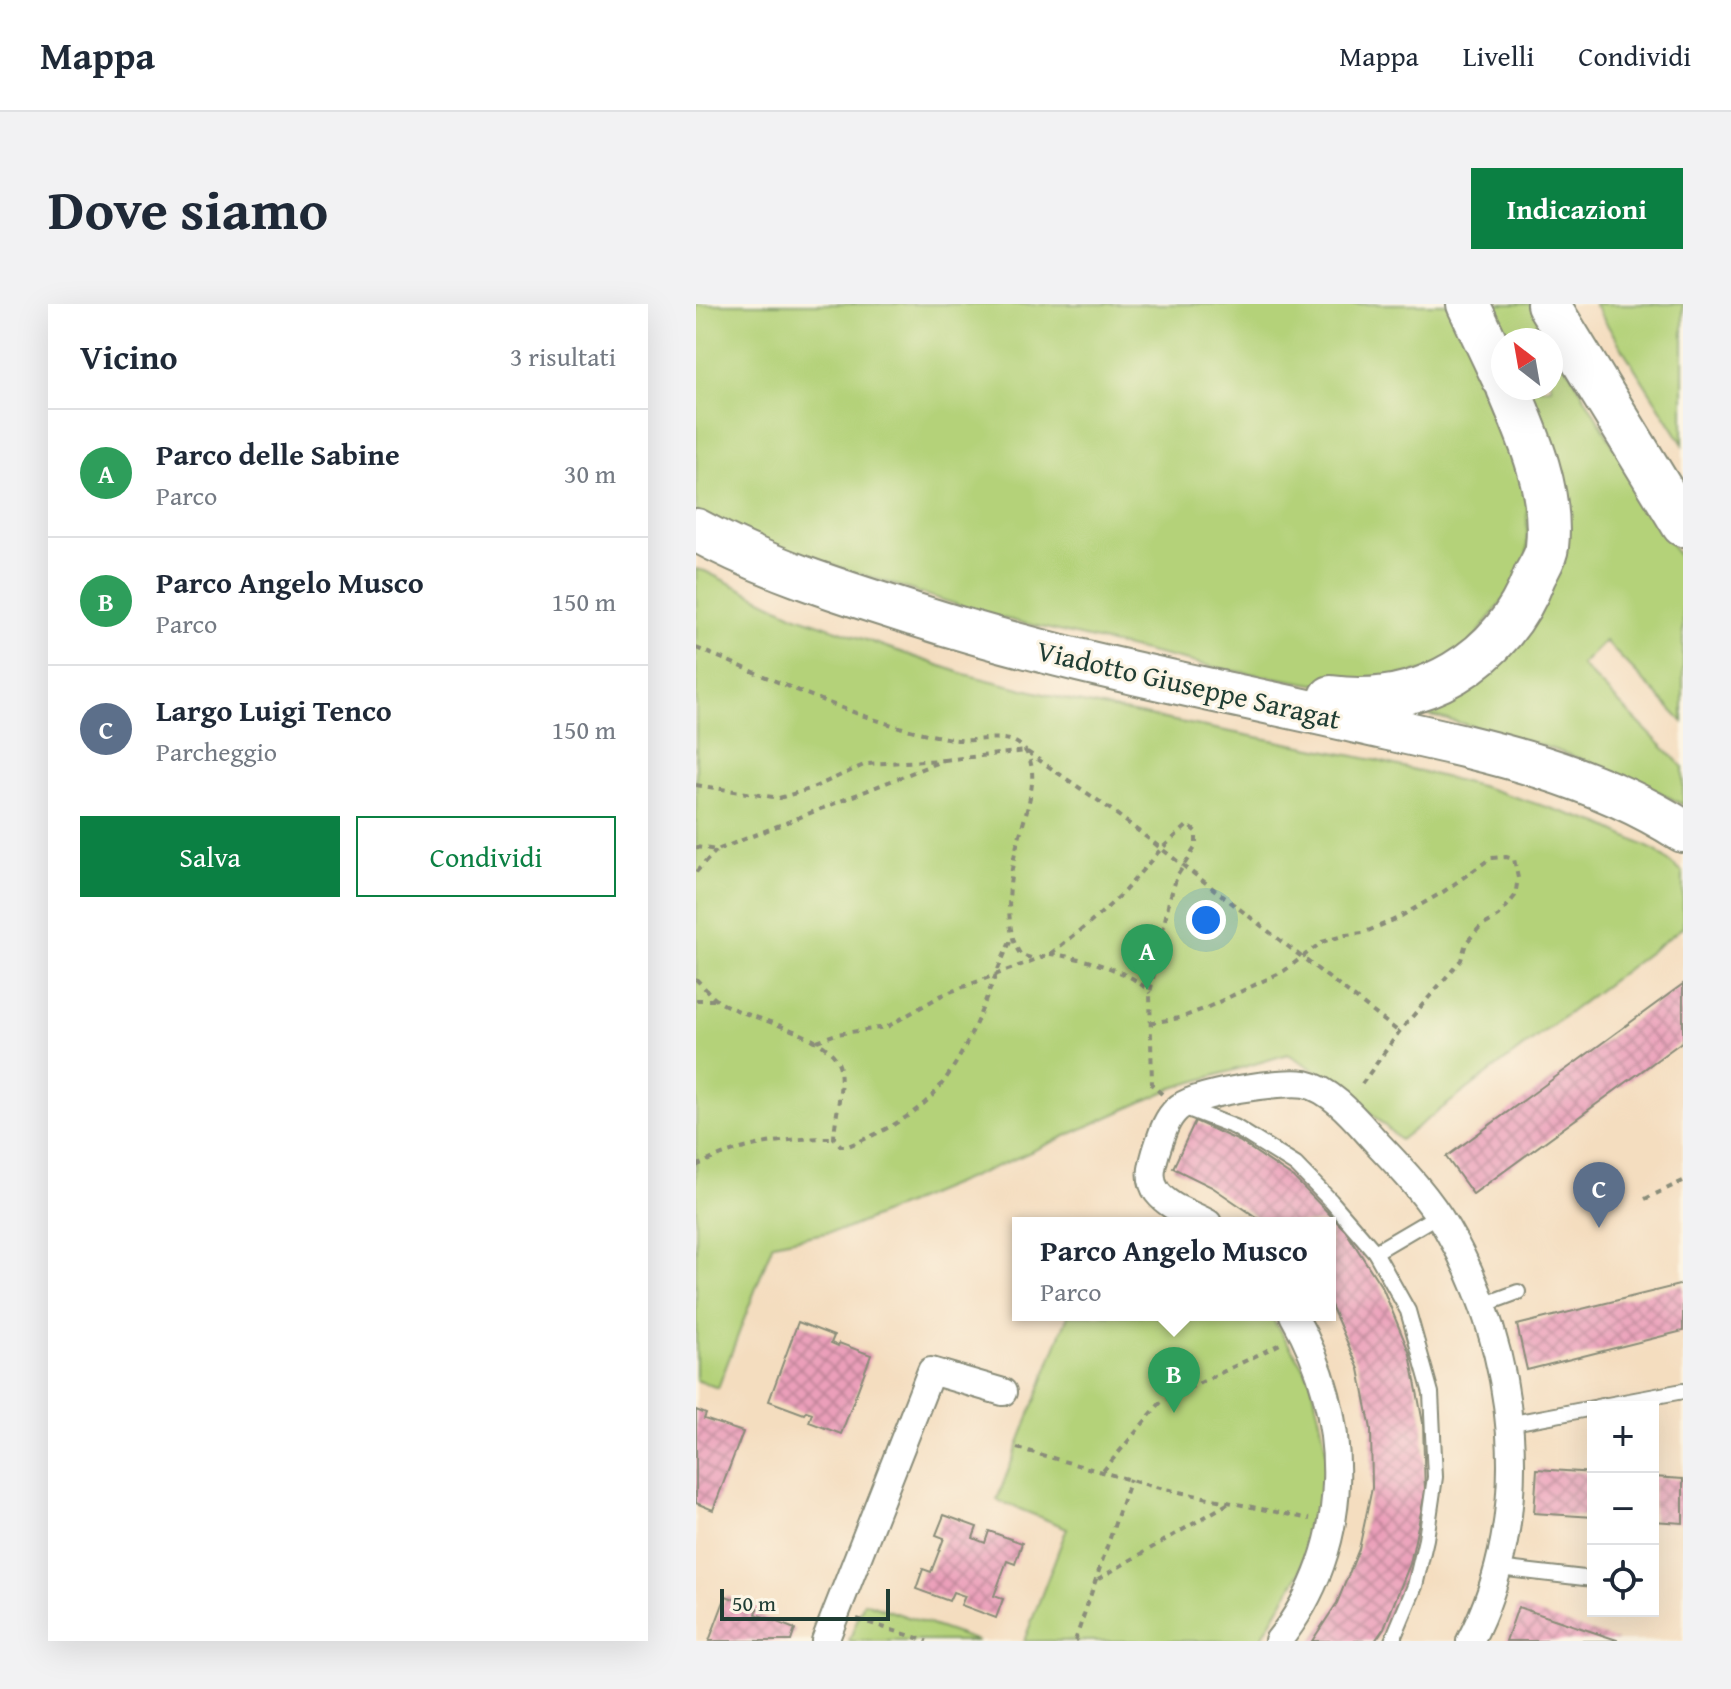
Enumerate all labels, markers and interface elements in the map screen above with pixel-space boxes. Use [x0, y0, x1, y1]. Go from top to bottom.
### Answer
text: Mappa [40, 27, 155, 83]
text: Mappa [1339, 35, 1419, 76]
text: Livelli [1463, 35, 1534, 76]
text: Condividi [1578, 35, 1691, 76]
text: Dove siamo [48, 167, 328, 250]
button: Indicazioni [1471, 168, 1683, 249]
north arrow [1491, 328, 1563, 400]
text: Vicino [80, 332, 178, 381]
text: 3 risultati [510, 337, 616, 376]
text: Parco delle Sabine [156, 432, 400, 476]
text: A [98, 454, 114, 493]
text: 30 m [564, 454, 616, 493]
text: Parco [156, 476, 217, 515]
text: Parco Angelo Musco [156, 560, 424, 604]
text: B [98, 582, 114, 621]
text: 150 m [551, 582, 616, 621]
text: Parco [156, 604, 217, 643]
street label: Viadotto Giuseppe Saragat [1033, 629, 1345, 739]
text: Largo Luigi Tenco [156, 688, 392, 732]
text: C [99, 710, 113, 749]
text: 150 m [551, 710, 616, 749]
text: Parcheggio [156, 732, 277, 771]
button: Salva [80, 816, 340, 897]
button: Condividi [356, 816, 616, 897]
your location [1186, 900, 1226, 940]
pin: A [1121, 924, 1173, 990]
pin: C [1573, 1162, 1625, 1228]
popup [1012, 1217, 1336, 1321]
text: Parco Angelo Musco [1040, 1228, 1308, 1272]
text: Parco [1040, 1272, 1102, 1311]
pin: B [1148, 1347, 1200, 1413]
map controls [1587, 1401, 1659, 1617]
button: + [1587, 1401, 1659, 1473]
button: − [1587, 1473, 1659, 1545]
button: locate [1587, 1545, 1659, 1617]
scale bar [720, 1585, 890, 1621]
text: 50 m [732, 1587, 776, 1619]

